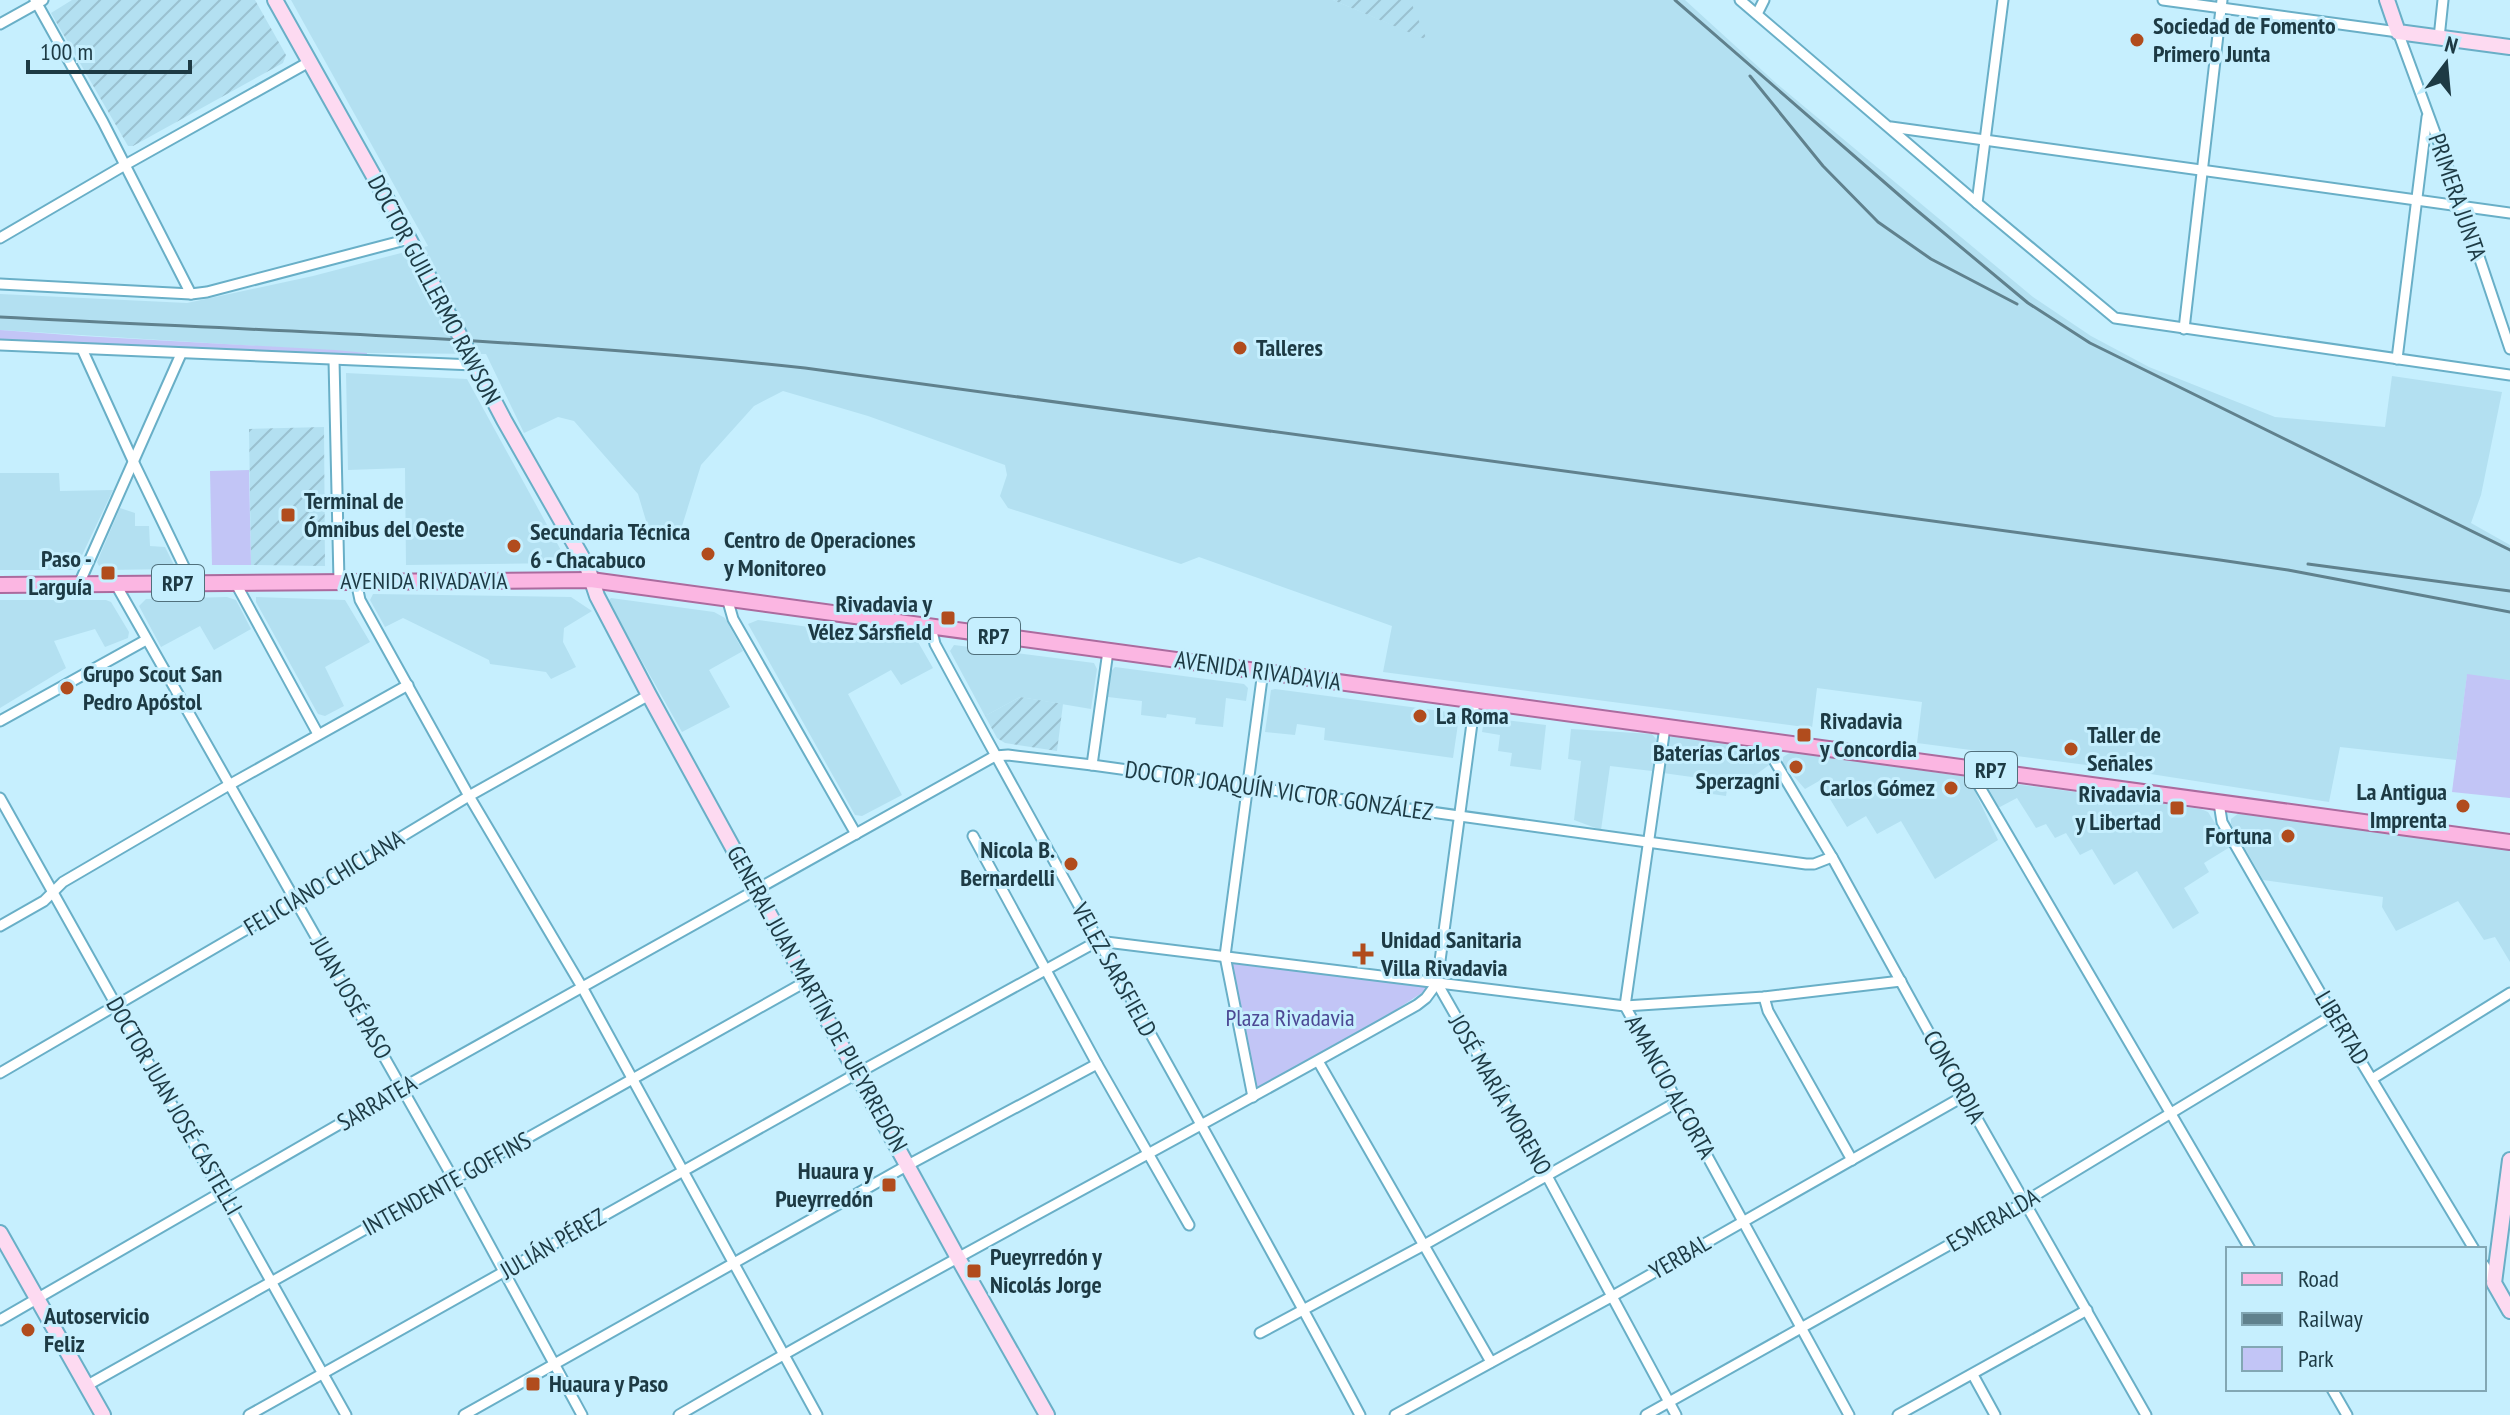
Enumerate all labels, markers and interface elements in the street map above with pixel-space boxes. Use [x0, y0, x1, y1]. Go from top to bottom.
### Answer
place label: Sociedad de Fomento Primero Junta [2153, 10, 2336, 69]
scale bar [28, 24, 190, 74]
north arrow [2406, 24, 2486, 104]
text: N [2442, 30, 2461, 60]
marker: Sociedad de Fomento Primero Junta [2128, 31, 2146, 49]
text: 100 m [40, 36, 93, 67]
street label: PRIMERA JUNTA [2421, 129, 2494, 265]
street label: DOCTOR GUILLERMO RAWSON [361, 170, 508, 410]
place label: Talleres [1256, 332, 1323, 363]
marker: Talleres [1231, 339, 1249, 357]
place label: Terminal de Ómnibus del Oeste [304, 485, 465, 544]
marker: Terminal de Ómnibus del Oeste [279, 506, 297, 524]
place label: Secundaria Técnica 6 - Chacabuco [530, 516, 690, 575]
place label: Centro de Operaciones y Monitoreo [723, 524, 916, 583]
marker: Secundaria Técnica 6 - Chacabuco [505, 537, 523, 555]
place label: Paso - Larguía [28, 543, 92, 602]
marker: Centro de Operaciones y Monitoreo [699, 545, 717, 563]
marker: Paso - Larguía [99, 564, 117, 582]
road number: RP7 [152, 565, 204, 601]
street label: AVENIDA RIVADAVIA [340, 565, 508, 596]
place label: Rivadavia y Vélez Sársfield [807, 588, 932, 647]
marker: Rivadavia y Vélez Sársfield [939, 609, 957, 627]
road number: RP7 [968, 618, 1020, 654]
street label: AVENIDA RIVADAVIA [1173, 644, 1344, 698]
place label: Grupo Scout San Pedro Apóstol [83, 658, 222, 717]
marker: Grupo Scout San Pedro Apóstol [58, 679, 76, 697]
place label: La Roma [1436, 700, 1509, 731]
place label: Rivadavia y Concordia [1819, 705, 1917, 764]
marker: La Roma [1411, 707, 1429, 725]
place label: Taller de Señales [2087, 719, 2161, 778]
marker: Rivadavia y Concordia [1795, 726, 1813, 744]
place label: Baterías Carlos Sperzagni [1653, 737, 1780, 796]
marker: Taller de Señales [2062, 740, 2080, 758]
road number: RP7 [1965, 752, 2017, 788]
street label: DOCTOR JOAQUÍN VICTOR GONZÁLEZ [1123, 754, 1435, 827]
marker: Baterías Carlos Sperzagni [1787, 758, 1805, 776]
place label: Carlos Gómez [1820, 772, 1935, 803]
place label: La Antigua Imprenta [2356, 776, 2447, 835]
place label: Rivadavia y Libertad [2075, 778, 2161, 837]
marker: Carlos Gómez [1942, 779, 1960, 797]
marker: La Antigua Imprenta [2454, 797, 2472, 815]
marker: Rivadavia y Libertad [2168, 799, 2186, 817]
place label: Fortuna [2205, 820, 2272, 851]
street label: FELICIANO CHICLANA [238, 822, 410, 942]
marker: Fortuna [2279, 827, 2297, 845]
place label: Nicola B. Bernardelli [960, 834, 1055, 893]
street label: GENERAL JUAN MARTÍN DE PUEYRREDÓN [720, 840, 915, 1157]
marker: Nicola B. Bernardelli [1062, 855, 1080, 873]
street label: VELEZ SARSFIELD [1064, 897, 1164, 1042]
place label: Unidad Sanitaria Villa Rivadavia [1380, 924, 1522, 983]
street label: JUAN JOSÉ PASO [303, 930, 399, 1065]
marker: Unidad Sanitaria Villa Rivadavia [1352, 943, 1374, 965]
street label: LIBERTAD [2308, 985, 2377, 1070]
street label: DOCTOR JUAN JOSÉ CASTELLI [99, 991, 250, 1220]
park label: Plaza Rivadavia [1225, 1002, 1355, 1033]
street label: JOSÉ MARÍA MORENO [1441, 1008, 1559, 1181]
street label: AMANCIO ALCORTA [1618, 1009, 1723, 1165]
street label: CONCORDIA [1916, 1025, 1993, 1129]
street label: SARRATEA [332, 1067, 423, 1138]
street label: INTENDENTE GOFFINS [357, 1124, 536, 1243]
place label: Huaura y Pueyrredón [775, 1155, 873, 1214]
marker: Huaura y Pueyrredón [880, 1176, 898, 1194]
street label: ESMERALDA [1941, 1180, 2045, 1258]
street label: JULIÁN PÉREZ [494, 1201, 611, 1287]
street label: YERBAL [1644, 1227, 1716, 1286]
place label: Pueyrredón y Nicolás Jorge [990, 1241, 1102, 1300]
legend [2226, 1247, 2486, 1391]
marker: Pueyrredón y Nicolás Jorge [965, 1262, 983, 1280]
text: Road [2298, 1263, 2339, 1294]
place label: Autoservicio Feliz [43, 1300, 150, 1359]
text: Railway [2298, 1303, 2363, 1334]
marker: Autoservicio Feliz [19, 1321, 37, 1339]
text: Park [2298, 1343, 2334, 1374]
place label: Huaura y Paso [549, 1368, 669, 1399]
marker: Huaura y Paso [524, 1375, 542, 1393]

